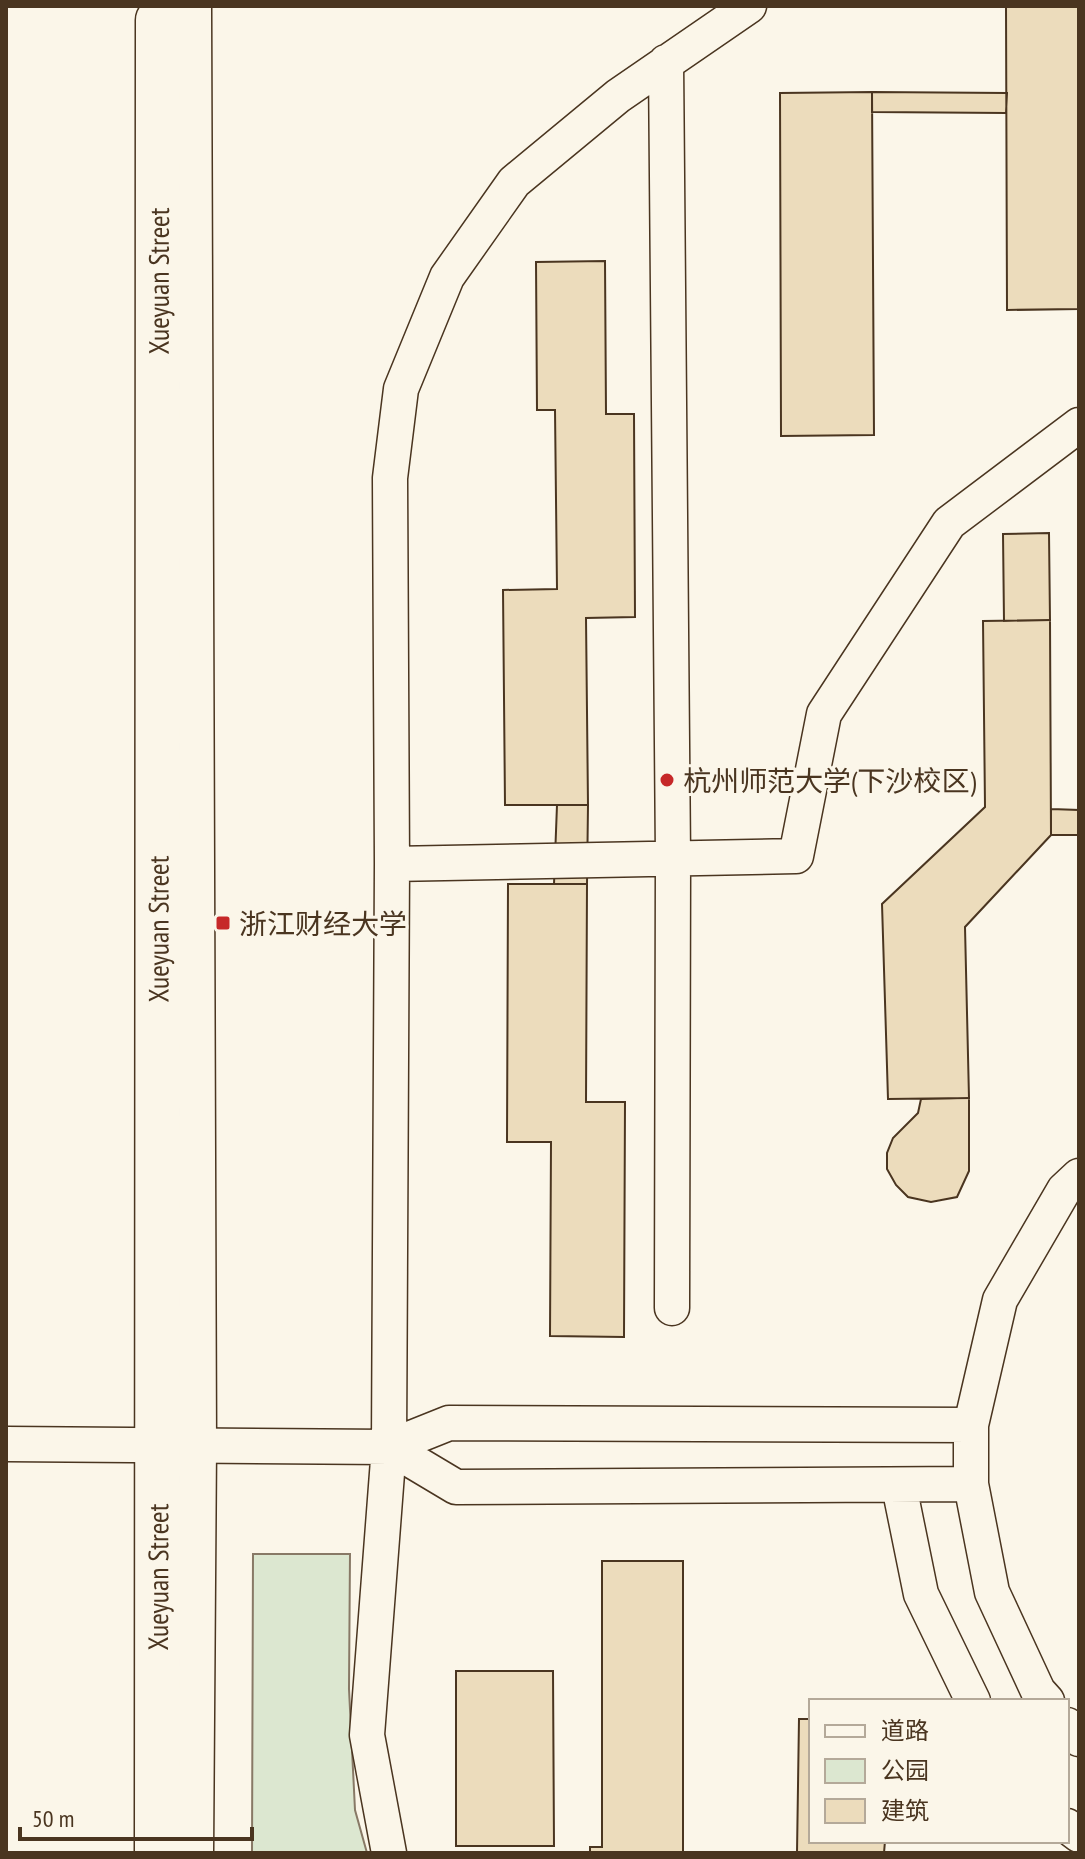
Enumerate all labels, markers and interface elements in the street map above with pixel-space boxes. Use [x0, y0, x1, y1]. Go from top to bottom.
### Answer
street label: Xueyuan Street [139, 207, 176, 354]
place label: 杭州师范大学(下沙校区) [683, 762, 977, 799]
marker: 杭州师范大学(下沙校区) [658, 771, 676, 789]
street label: Xueyuan Street [139, 855, 176, 1002]
place label: 浙江财经大学 [239, 905, 407, 942]
marker: 浙江财经大学 [214, 914, 232, 932]
street label: Xueyuan Street [139, 1503, 176, 1650]
legend [809, 1699, 1069, 1843]
text: 道路 [881, 1715, 929, 1746]
text: 公园 [881, 1755, 929, 1786]
scale bar [20, 1791, 252, 1841]
text: 建筑 [881, 1795, 929, 1826]
text: 50 m [32, 1803, 74, 1834]

